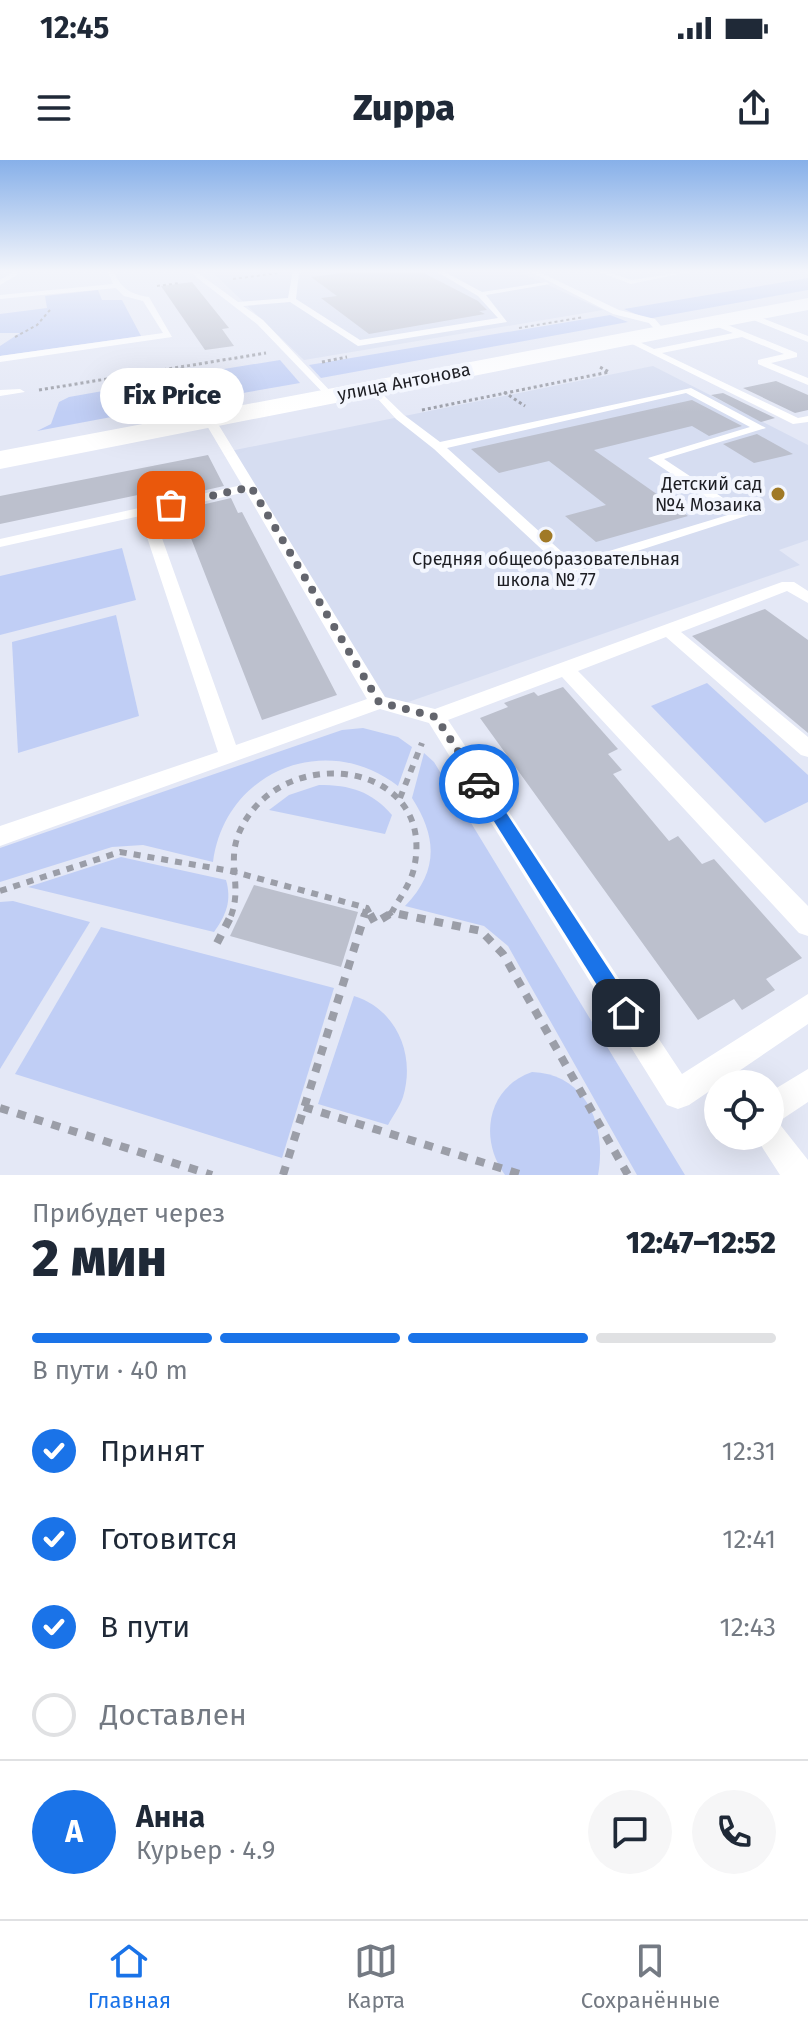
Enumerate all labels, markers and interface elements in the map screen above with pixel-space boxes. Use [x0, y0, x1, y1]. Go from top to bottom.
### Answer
text: 12:45 [40, 10, 109, 46]
icon: menu [32, 86, 76, 130]
text: Zuppa [353, 86, 455, 130]
icon: share [732, 86, 776, 130]
street label: улица Антонова [336, 358, 472, 406]
callout: Fix Price [99, 369, 243, 425]
text: Fix Price [123, 380, 221, 411]
pin [137, 471, 205, 539]
place label: Детский сад №4 Мозаика [655, 473, 762, 516]
icon: bag [149, 483, 193, 527]
marker: Детский сад №4 Мозаика [769, 485, 787, 503]
marker: Средняя общеобразовательная школа № 77 [537, 527, 555, 545]
place label: Средняя общеобразовательная школа № 77 [412, 548, 680, 591]
courier [439, 744, 519, 824]
icon: car [457, 762, 501, 806]
pin [592, 979, 660, 1047]
icon: home [604, 991, 648, 1035]
map controls [704, 1070, 784, 1150]
button: locate [704, 1070, 784, 1150]
text: Прибудет через [32, 1198, 225, 1229]
text: 12:47–12:52 [626, 1225, 776, 1261]
text: 2 мин [32, 1227, 167, 1290]
text: В пути · 40 m [32, 1355, 188, 1386]
icon: check [32, 1429, 76, 1473]
text: Принят [100, 1433, 204, 1469]
text: 12:31 [722, 1436, 776, 1467]
icon: check [32, 1517, 76, 1561]
text: Готовится [100, 1521, 238, 1557]
text: 12:41 [722, 1524, 776, 1555]
icon: check [32, 1605, 76, 1649]
text: В пути [100, 1609, 190, 1645]
text: 12:43 [719, 1612, 776, 1643]
text: Доставлен [100, 1697, 247, 1733]
button: chat [588, 1790, 672, 1874]
button: phone [692, 1790, 776, 1874]
text: Анна [136, 1799, 205, 1835]
text: А [65, 1814, 83, 1850]
text: Курьер · 4.9 [136, 1835, 275, 1866]
tab: Главная [88, 1939, 171, 2014]
tab: Карта [347, 1939, 405, 2014]
tab: Сохранённые [581, 1939, 720, 2014]

